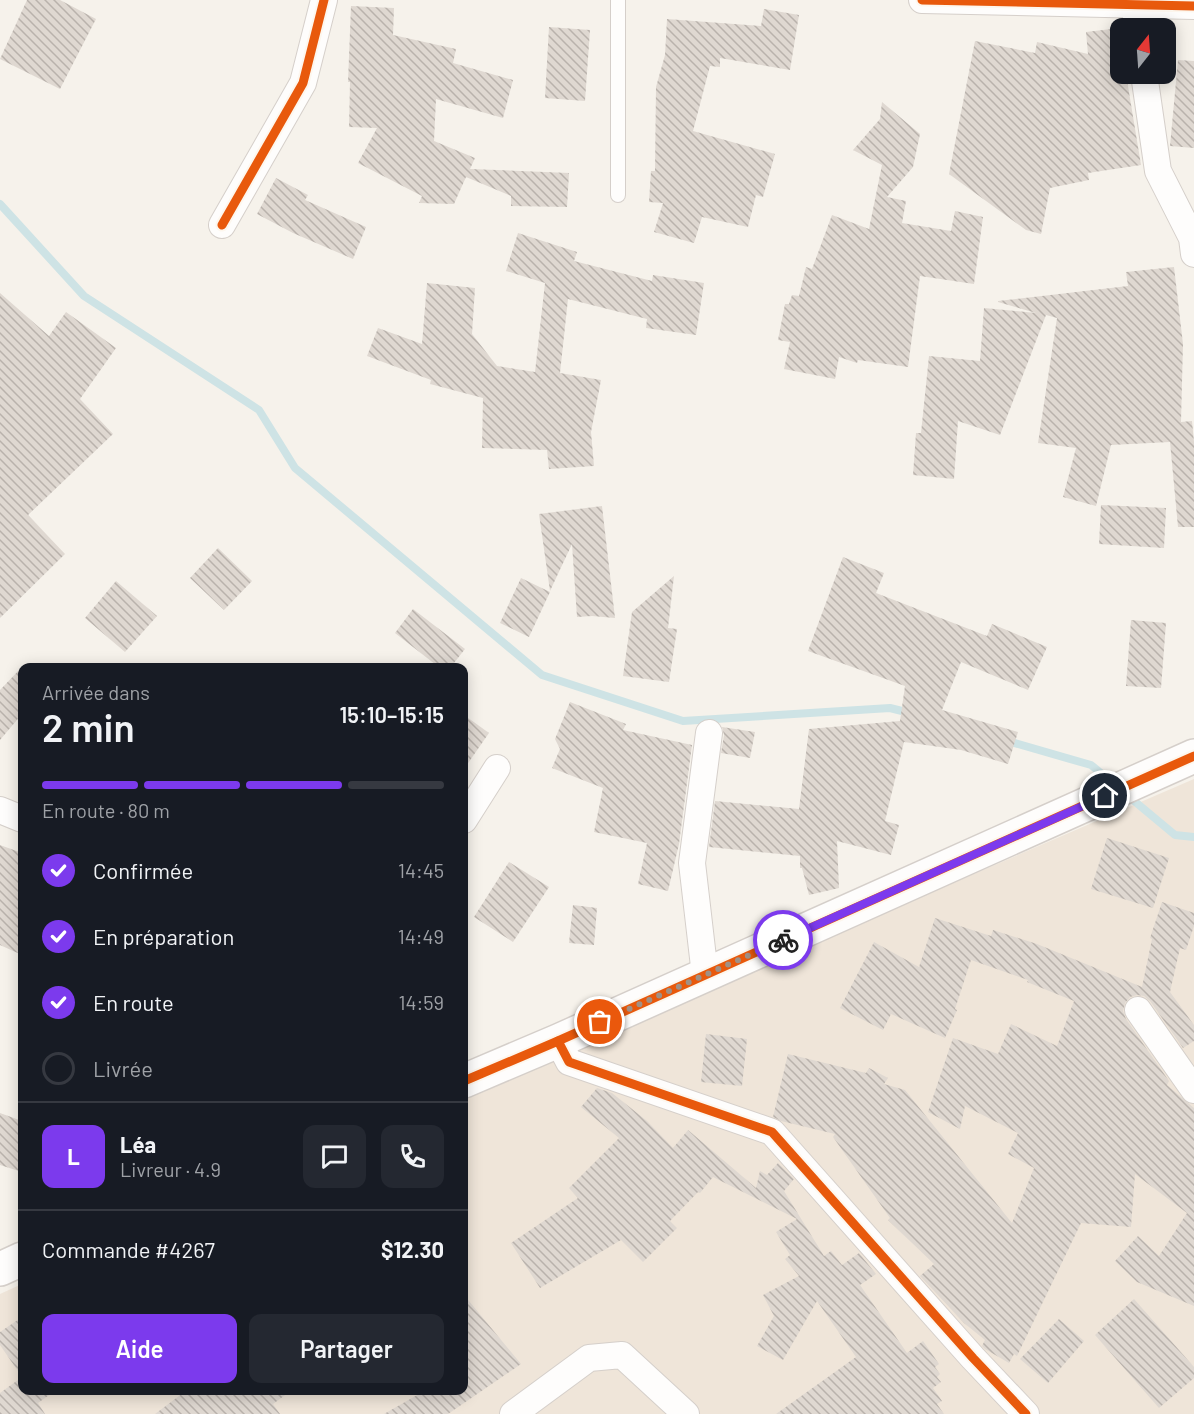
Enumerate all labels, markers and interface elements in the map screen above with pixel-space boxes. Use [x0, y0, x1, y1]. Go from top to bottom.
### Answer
north arrow [1110, 18, 1176, 84]
map controls [1110, 18, 1176, 84]
text: Arrivée dans [42, 680, 150, 704]
text: 15:10–15:15 [340, 701, 444, 727]
text: 2 min [42, 703, 135, 750]
pin [1079, 770, 1130, 821]
icon: home [1088, 779, 1121, 812]
text: En route · 80 m [42, 798, 170, 822]
icon: check [42, 854, 75, 887]
text: Confirmée [93, 857, 193, 883]
text: 14:45 [398, 858, 444, 882]
courier [753, 910, 813, 970]
icon: check [42, 920, 75, 953]
text: En préparation [93, 923, 234, 949]
text: 14:49 [398, 924, 444, 948]
icon: bike [767, 924, 800, 957]
icon: check [42, 986, 75, 1019]
text: En route [93, 989, 174, 1015]
text: 14:59 [399, 990, 444, 1014]
pin [574, 996, 625, 1047]
icon: bag [583, 1005, 616, 1038]
text: Livrée [93, 1055, 153, 1081]
button: chat [303, 1125, 366, 1188]
button: phone [381, 1125, 444, 1188]
text: Léa [120, 1131, 156, 1157]
text: L [67, 1143, 80, 1169]
text: Livreur · 4.9 [120, 1157, 221, 1181]
text: Commande #4267 [42, 1236, 215, 1262]
text: $12.30 [381, 1236, 444, 1262]
button: Aide [42, 1314, 237, 1383]
button: Partager [249, 1314, 444, 1383]

